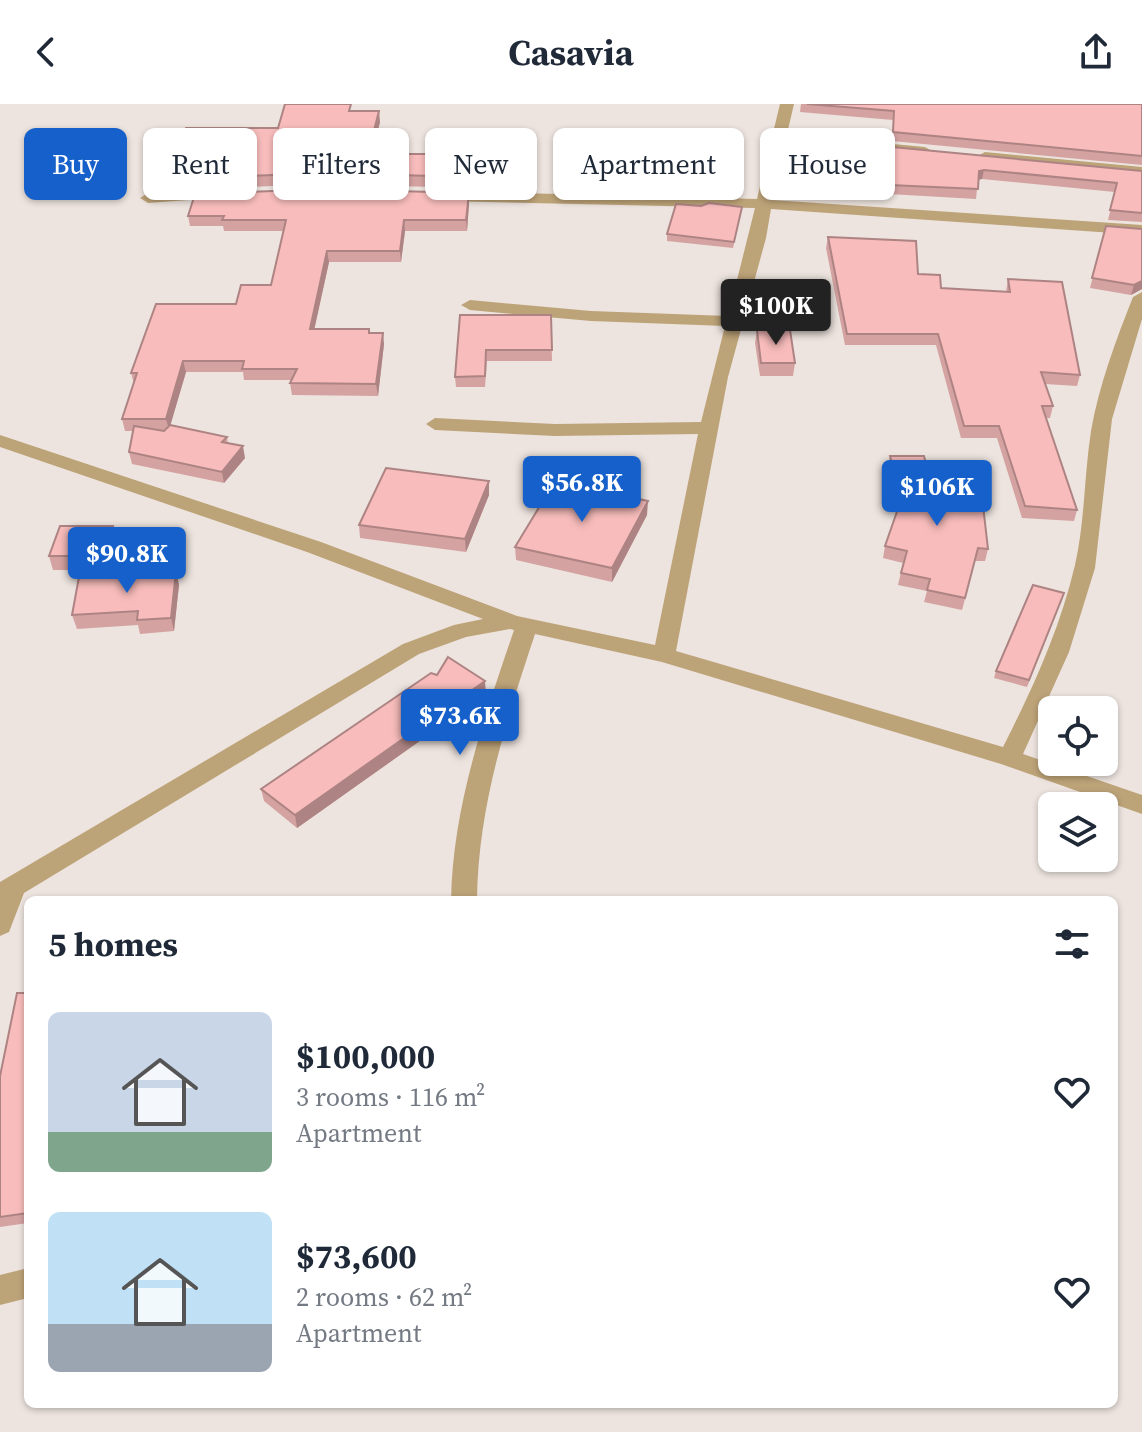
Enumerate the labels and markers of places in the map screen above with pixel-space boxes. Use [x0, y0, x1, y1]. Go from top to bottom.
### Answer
pin: $100K [720, 279, 832, 347]
pin: $56.8K [517, 456, 647, 524]
pin: $106K [881, 460, 993, 528]
pin: $90.8K [62, 527, 192, 595]
pin: $73.6K [395, 689, 525, 757]

